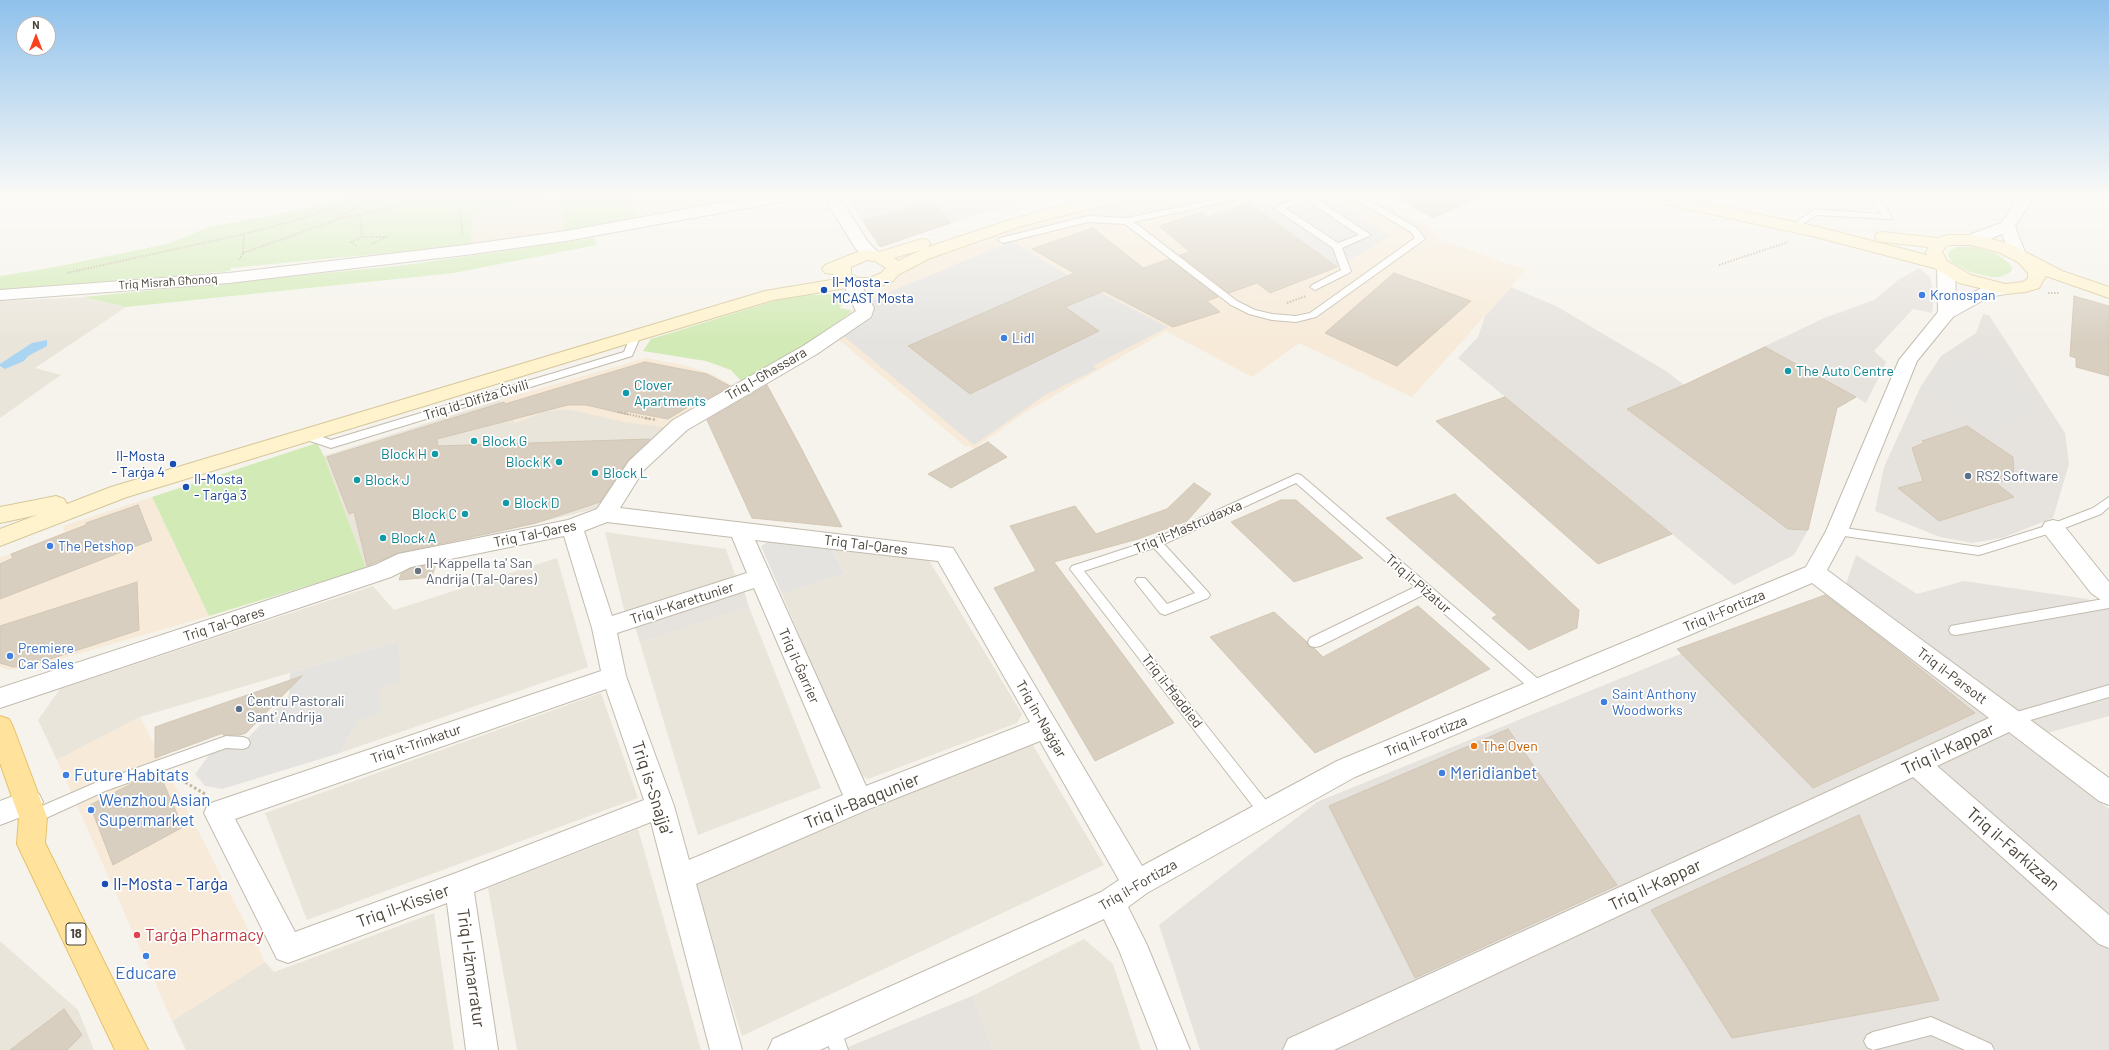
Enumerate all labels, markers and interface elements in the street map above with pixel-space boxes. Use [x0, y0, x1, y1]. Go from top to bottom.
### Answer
north arrow [16, 16, 56, 56]
text: N [32, 18, 40, 31]
street label: Triq Misraħ Għonoq [118, 271, 218, 293]
place label: Il-Mosta - MCAST Mosta [832, 274, 914, 306]
marker: Il-Mosta - MCAST Mosta [819, 285, 829, 295]
place label: Kronospan [1930, 287, 1995, 303]
marker: Kronospan [1917, 290, 1927, 300]
place label: Lidl [1012, 330, 1034, 346]
marker: Lidl [999, 333, 1009, 343]
street label: Triq l-Għassara [722, 344, 810, 404]
place label: The Auto Centre [1796, 363, 1894, 379]
marker: The Auto Centre [1783, 366, 1793, 376]
street label: Triq id-Difiża Ċivili [421, 376, 531, 424]
place label: Clover Apartments [634, 377, 706, 410]
marker: Clover Apartments [621, 388, 631, 398]
place label: Block G [482, 433, 527, 449]
marker: Block G [469, 436, 479, 446]
place label: Block H [381, 446, 427, 462]
place label: Il-Mosta - Tarġa 4 [112, 448, 165, 480]
marker: Block H [430, 449, 440, 459]
place label: Block K [506, 454, 551, 470]
marker: Block K [554, 457, 564, 467]
marker: Il-Mosta - Tarġa 4 [168, 459, 178, 469]
place label: Block L [603, 465, 648, 481]
marker: Block L [590, 468, 600, 478]
place label: RS2 Software [1976, 468, 2058, 484]
place label: Il-Mosta - Tarġa 3 [194, 471, 247, 504]
marker: RS2 Software [1963, 471, 1973, 481]
place label: Block J [365, 472, 410, 488]
marker: Block J [352, 475, 362, 485]
marker: Il-Mosta - Tarġa 3 [181, 482, 191, 492]
place label: Block D [514, 495, 559, 511]
street label: Triq il-Mastrudaxxa [1132, 497, 1244, 557]
marker: Block D [501, 498, 511, 508]
place label: Block C [412, 506, 457, 522]
marker: Block C [460, 509, 470, 519]
street label: Triq Tal-Qares [492, 517, 578, 551]
place label: Block A [391, 530, 436, 546]
street label: Triq Tal-Qares [823, 532, 909, 558]
marker: Block A [378, 533, 388, 543]
place label: The Petshop [58, 538, 134, 554]
marker: The Petshop [45, 541, 55, 551]
street label: Triq il-Piżatur [1382, 551, 1454, 617]
place label: Il-Kappella ta' San Andrija (Tal-Qares) [426, 555, 537, 588]
marker: Il-Kappella ta' San Andrija (Tal-Qares) [413, 566, 423, 576]
street label: Triq il-Karettunier [628, 578, 736, 628]
street label: Triq il-Fortizza [1681, 586, 1767, 636]
street label: Triq Tal-Qares [181, 603, 267, 645]
street label: Triq il-Ġarrier [775, 626, 823, 706]
place label: Premiere Car Sales [18, 640, 74, 672]
street label: Triq il-Parsott [1914, 644, 1990, 708]
marker: Premiere Car Sales [5, 651, 15, 661]
street label: Triq il-Ħaddied [1138, 651, 1206, 731]
street label: Triq in-Naġġar [1012, 677, 1070, 761]
place label: Saint Anthony Woodworks [1612, 686, 1696, 718]
place label: Ċentru Pastorali Sant' Andrija [247, 693, 345, 726]
marker: Saint Anthony Woodworks [1599, 697, 1609, 707]
marker: Ċentru Pastorali Sant' Andrija [234, 704, 244, 714]
street label: Triq il-Fortizza [1382, 712, 1470, 760]
street label: Triq il-Kappar [1898, 719, 1998, 779]
street label: Triq it-Trinkatur [368, 721, 464, 767]
street label: Triq is-Snajja' [627, 738, 677, 838]
place label: The Oven [1482, 738, 1538, 754]
marker: The Oven [1469, 741, 1479, 751]
place label: Meridianbet [1450, 763, 1537, 783]
place label: Future Habitats [74, 765, 189, 785]
marker: Meridianbet [1437, 768, 1447, 778]
street label: Triq il-Baqqunier [801, 769, 923, 833]
marker: Future Habitats [61, 770, 71, 780]
place label: Wenzhou Asian Supermarket [99, 790, 210, 830]
street label: Triq il-Farkizzan [1962, 803, 2064, 895]
marker: Wenzhou Asian Supermarket [86, 805, 96, 815]
street label: Triq il-Kappar [1605, 855, 1705, 915]
street label: Triq il-Fortizza [1096, 856, 1180, 914]
place label: Il-Mosta - Tarġa [113, 874, 228, 894]
marker: Il-Mosta - Tarġa [100, 879, 110, 889]
street label: Triq il-Kissier [354, 880, 452, 932]
street label: Triq l-Iżmarratur [453, 907, 489, 1029]
road number: 18 [66, 923, 86, 945]
place label: Tarġa Pharmacy [145, 925, 264, 945]
marker: Tarġa Pharmacy [132, 930, 142, 940]
marker: Educare [141, 951, 151, 961]
place label: Educare [115, 963, 177, 983]

